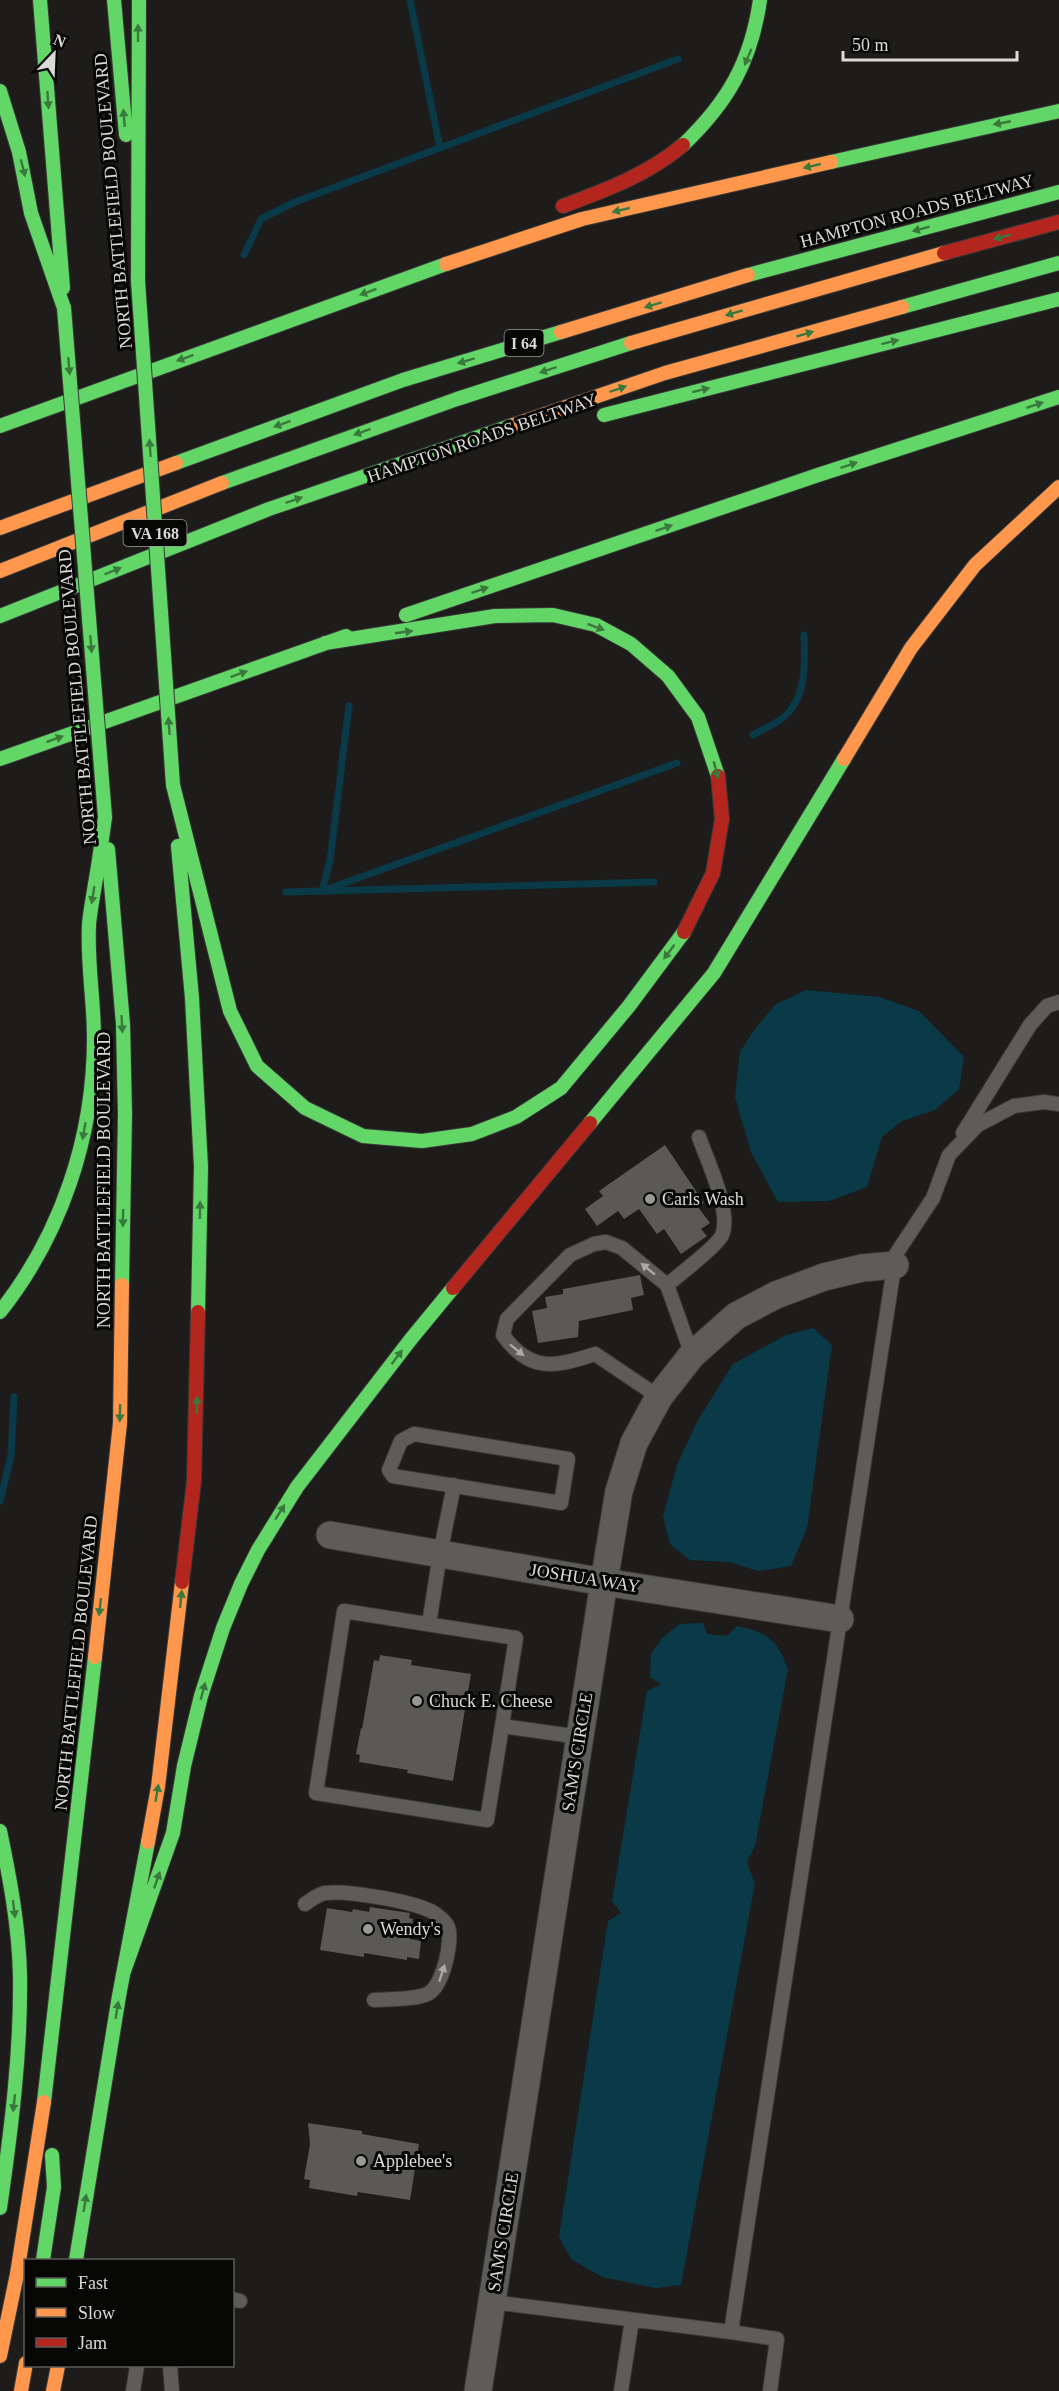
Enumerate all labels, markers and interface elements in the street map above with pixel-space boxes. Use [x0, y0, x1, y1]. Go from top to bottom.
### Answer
north arrow [24, 24, 84, 84]
one-way arrow [133, 24, 143, 43]
scale bar [843, 24, 1017, 62]
text: N [51, 31, 69, 51]
text: 50 m [852, 35, 889, 55]
one-way arrow [743, 48, 753, 66]
street label: NORTH BATTLEFIELD BOULEVARD [90, 52, 136, 350]
one-way arrow [43, 91, 52, 110]
one-way arrow [119, 108, 129, 127]
one-way arrow [992, 119, 1011, 128]
one-way arrow [18, 158, 28, 177]
one-way arrow [802, 162, 821, 172]
street label: HAMPTON ROADS BELTWAY [798, 170, 1036, 252]
one-way arrow [612, 206, 631, 215]
one-way arrow [912, 224, 930, 234]
one-way arrow [993, 233, 1012, 243]
one-way arrow [359, 287, 377, 297]
one-way arrow [644, 301, 662, 310]
one-way arrow [725, 309, 743, 318]
one-way arrow [796, 328, 814, 338]
road number: I 64 [504, 330, 544, 356]
one-way arrow [881, 336, 899, 346]
one-way arrow [175, 354, 193, 364]
one-way arrow [64, 356, 74, 375]
one-way arrow [457, 357, 475, 366]
one-way arrow [539, 366, 557, 376]
one-way arrow [609, 384, 627, 394]
one-way arrow [692, 385, 710, 394]
street label: HAMPTON ROADS BELTWAY [365, 389, 599, 487]
one-way arrow [1026, 400, 1044, 409]
one-way arrow [273, 420, 291, 430]
one-way arrow [353, 427, 371, 437]
one-way arrow [145, 438, 154, 457]
one-way arrow [840, 460, 858, 470]
one-way arrow [285, 495, 303, 505]
road number: VA 168 [124, 520, 186, 546]
one-way arrow [655, 522, 673, 532]
street label: NORTH BATTLEFIELD BOULEVARD [54, 548, 100, 846]
one-way arrow [104, 566, 122, 575]
one-way arrow [471, 585, 489, 595]
one-way arrow [587, 622, 605, 632]
one-way arrow [394, 627, 413, 636]
one-way arrow [87, 634, 96, 653]
one-way arrow [230, 668, 248, 678]
one-way arrow [164, 717, 173, 736]
one-way arrow [46, 734, 64, 744]
one-way arrow [711, 761, 721, 779]
one-way arrow [89, 886, 98, 905]
one-way arrow [664, 945, 676, 960]
one-way arrow [118, 1014, 127, 1033]
street label: NORTH BATTLEFIELD BOULEVARD [94, 1032, 114, 1328]
one-way arrow [79, 1122, 88, 1141]
place label: Carls Wash [662, 1189, 744, 1209]
marker: Carls Wash [643, 1192, 657, 1206]
one-way arrow [195, 1201, 205, 1220]
one-way arrow [118, 1209, 128, 1228]
one-way arrow [640, 1263, 655, 1275]
one-way arrow [509, 1344, 525, 1356]
one-way arrow [391, 1350, 403, 1365]
one-way arrow [192, 1396, 201, 1415]
one-way arrow [115, 1404, 125, 1423]
one-way arrow [274, 1504, 285, 1521]
street label: NORTH BATTLEFIELD BOULEVARD [51, 1514, 101, 1812]
street label: JOSHUA WAY [528, 1559, 642, 1597]
one-way arrow [176, 1590, 186, 1609]
one-way arrow [95, 1598, 104, 1617]
one-way arrow [198, 1681, 208, 1700]
place label: Chuck E. Cheese [429, 1691, 552, 1711]
street label: SAM'S CIRCLE [558, 1691, 596, 1813]
marker: Chuck E. Cheese [410, 1694, 424, 1708]
one-way arrow [153, 1783, 162, 1802]
one-way arrow [152, 1871, 162, 1889]
one-way arrow [9, 1899, 19, 1918]
place label: Wendy's [380, 1919, 441, 1939]
marker: Wendy's [361, 1922, 375, 1936]
one-way arrow [437, 1964, 447, 1982]
one-way arrow [112, 2001, 121, 2020]
one-way arrow [10, 2094, 19, 2113]
place label: Applebee's [373, 2151, 452, 2171]
marker: Applebee's [354, 2154, 368, 2168]
street label: SAM'S CIRCLE [484, 2171, 522, 2293]
one-way arrow [81, 2193, 90, 2212]
legend [24, 2259, 234, 2367]
text: Fast [78, 2273, 108, 2293]
text: Slow [78, 2303, 115, 2323]
text: Jam [78, 2333, 107, 2353]

